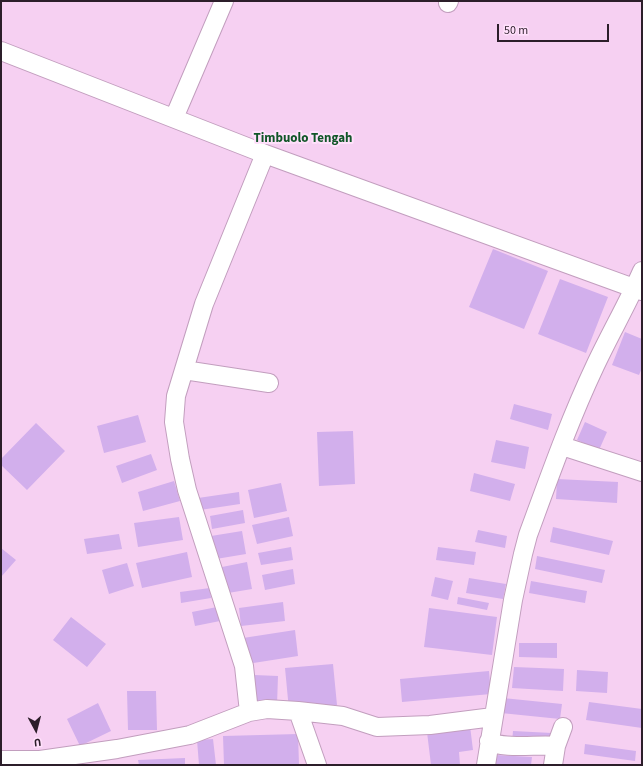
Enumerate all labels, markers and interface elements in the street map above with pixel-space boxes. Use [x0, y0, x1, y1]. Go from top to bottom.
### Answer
scale bar [499, 16, 611, 42]
text: 50 m [504, 22, 528, 39]
district label: Timbuolo Tengah [254, 131, 352, 147]
north arrow [16, 710, 56, 750]
text: U [33, 735, 42, 750]

